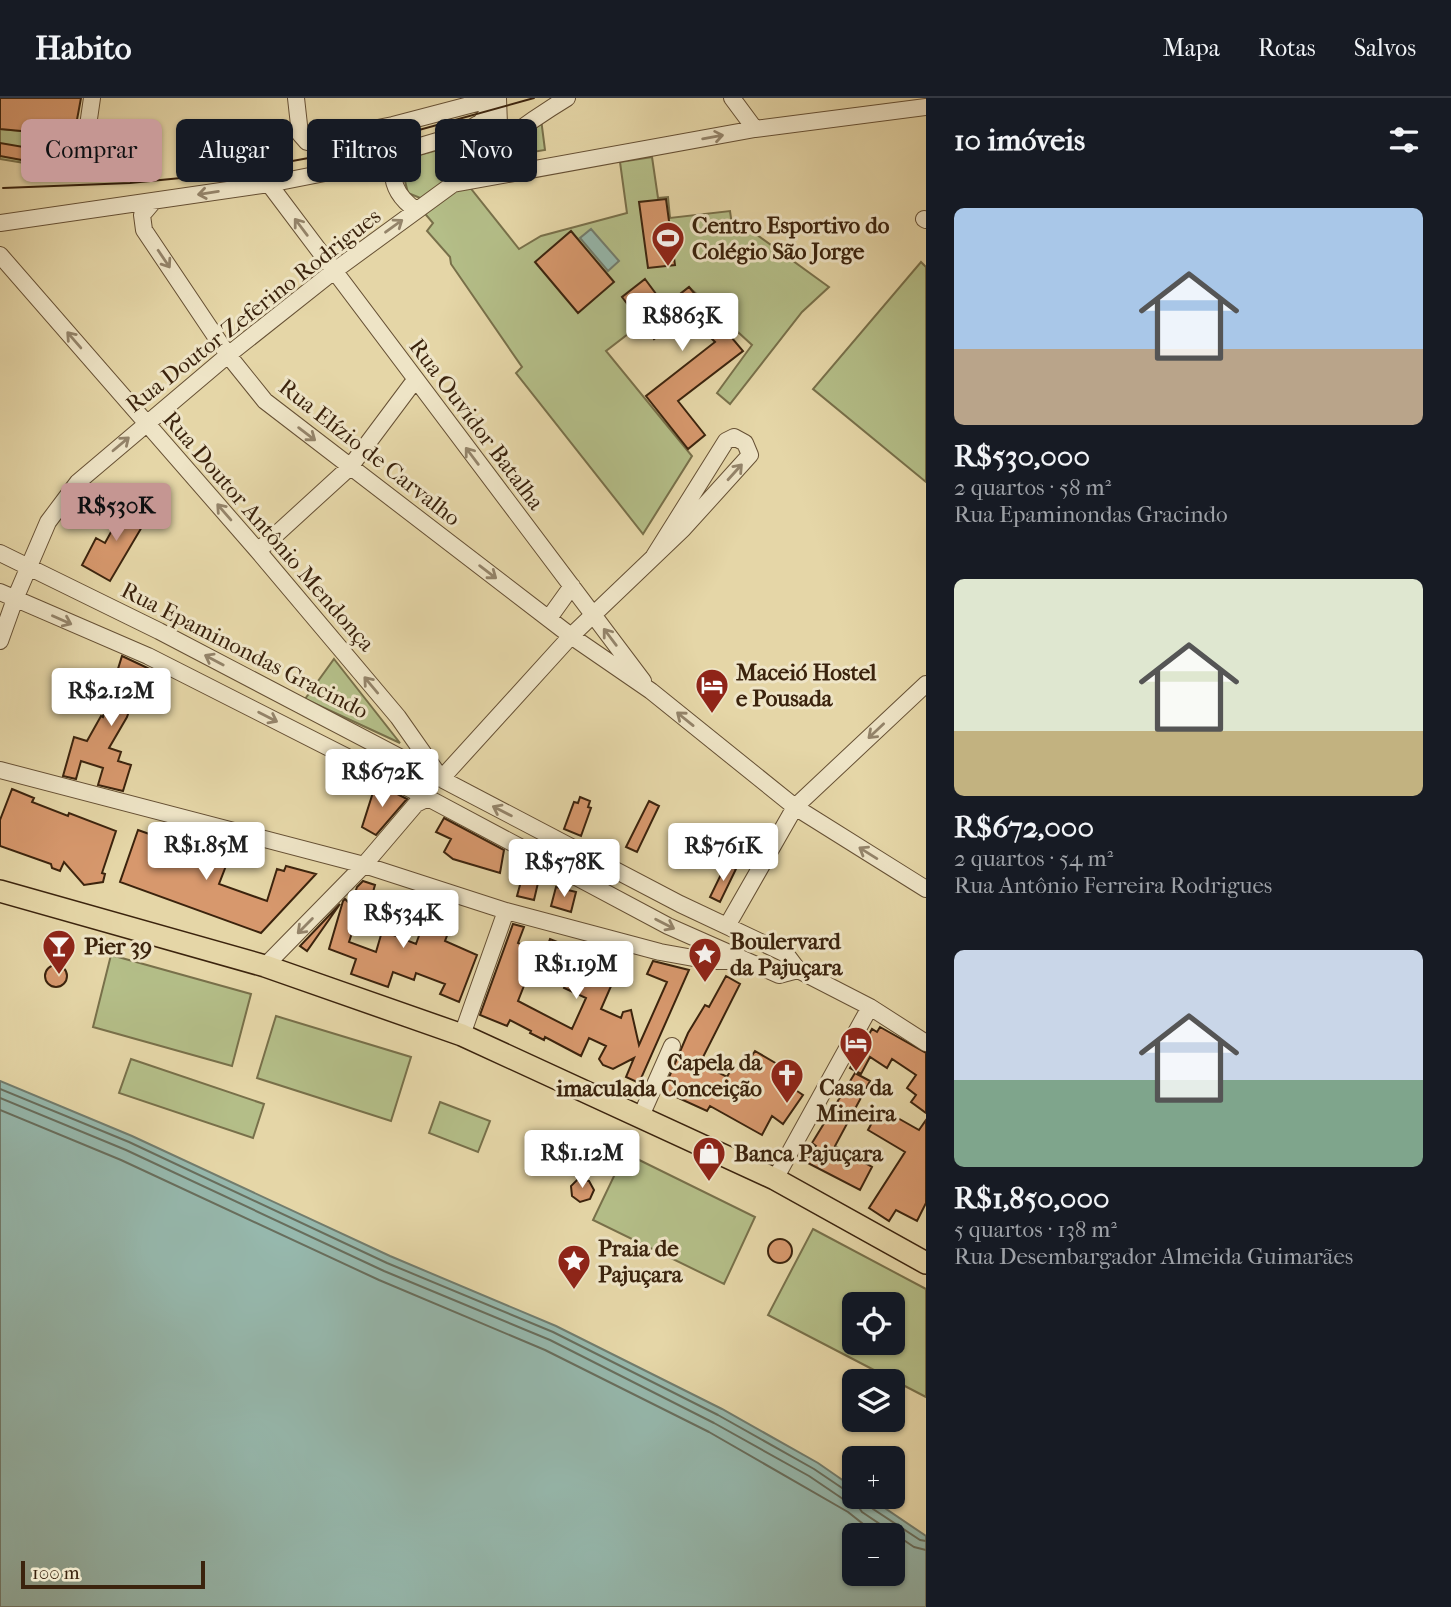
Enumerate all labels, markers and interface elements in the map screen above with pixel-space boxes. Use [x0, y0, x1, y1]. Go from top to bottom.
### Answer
text: Habito [35, 29, 132, 68]
text: Mapa [1163, 34, 1220, 62]
text: Rotas [1258, 34, 1316, 62]
text: Salvos [1354, 34, 1416, 62]
chip: Comprar [21, 119, 162, 182]
chip: Alugar [176, 119, 293, 182]
chip: Filtros [307, 119, 421, 182]
chip: Novo [435, 119, 537, 182]
icon: filters [1385, 121, 1423, 159]
text: 10 imóveis [954, 123, 1085, 158]
one-way arrow [701, 129, 724, 143]
one-way arrow [197, 187, 220, 200]
street label: Rua Doutor Zeferino Rodrigues [121, 203, 386, 418]
place label: Centro Esportivo do Colégio São Jorge [692, 212, 890, 265]
one-way arrow [294, 218, 309, 237]
one-way arrow [385, 219, 403, 234]
sports icon: Centro Esportivo do Colégio São Jorge [649, 219, 687, 268]
one-way arrow [157, 249, 171, 269]
icon: home [1126, 253, 1252, 379]
pin: R$863K [625, 294, 739, 353]
text: R$863K [642, 302, 722, 329]
one-way arrow [66, 331, 82, 349]
street label: Rua Ouvidor Batalha [403, 333, 550, 515]
street label: Rua Elízio de Carvalho [274, 373, 466, 532]
street label: Rua Doutor Antônio Mendonça [157, 406, 380, 657]
one-way arrow [297, 427, 315, 442]
one-way arrow [111, 436, 129, 452]
text: R$530,000 [954, 439, 1090, 474]
one-way arrow [465, 447, 480, 465]
one-way arrow [727, 464, 744, 481]
text: 2 quartos · 58 m² [954, 474, 1111, 501]
pin: R$530K [59, 484, 173, 543]
text: R$530K [77, 492, 155, 519]
text: Rua Epaminondas Gracindo [954, 501, 1228, 528]
one-way arrow [216, 503, 232, 521]
one-way arrow [478, 564, 497, 579]
street label: Rua Epaminondas Gracindo [117, 576, 373, 725]
one-way arrow [51, 614, 73, 627]
icon: home [1126, 624, 1252, 750]
one-way arrow [603, 627, 618, 646]
one-way arrow [204, 652, 225, 666]
place label: Maceió Hostel e Pousada [736, 659, 877, 712]
hotel icon: Maceió Hostel e Pousada [693, 666, 731, 715]
pin: R$2.12M [46, 668, 176, 728]
text: R$2.12M [68, 677, 154, 704]
one-way arrow [363, 677, 379, 695]
one-way arrow [257, 710, 278, 724]
one-way arrow [677, 711, 695, 726]
one-way arrow [868, 722, 885, 739]
pin: R$672K [325, 750, 439, 809]
text: R$672K [341, 758, 423, 785]
one-way arrow [492, 804, 513, 817]
text: R$672,000 [954, 810, 1094, 845]
pin: R$1.85M [141, 822, 271, 882]
pin: R$761K [666, 824, 780, 883]
text: R$1.85M [164, 831, 248, 858]
text: R$761K [684, 832, 762, 859]
pin: R$578K [507, 840, 621, 899]
text: 2 quartos · 54 m² [954, 845, 1113, 872]
one-way arrow [859, 846, 879, 860]
text: R$578K [525, 848, 603, 875]
text: Rua Antônio Ferreira Rodrigues [954, 872, 1272, 899]
pin: R$534K [346, 890, 460, 950]
text: R$534K [364, 899, 443, 926]
one-way arrow [296, 917, 313, 934]
one-way arrow [654, 917, 675, 931]
bar icon: Pier 39 [40, 927, 78, 976]
place label: Boulervard da Pajuçara [730, 928, 844, 981]
place label: Pier 39 [84, 933, 152, 960]
place icon: Boulervard da Pajuçara [686, 935, 724, 984]
pin: R$1.19M [511, 942, 641, 1001]
text: R$1.19M [534, 950, 618, 977]
icon: home [1126, 995, 1252, 1121]
hotel icon: Casa da Mineira [837, 1024, 875, 1073]
place label: Capela da imaculada Conceição [555, 1049, 763, 1102]
church icon: Capela da imaculada Conceição [768, 1056, 806, 1105]
place label: Casa da Mineira [816, 1074, 897, 1127]
pin: R$1.12M [517, 1130, 647, 1190]
shop icon: Banca Pajuçara [690, 1134, 728, 1183]
text: R$1.12M [540, 1139, 624, 1166]
place label: Banca Pajuçara [734, 1140, 884, 1167]
text: R$1,850,000 [954, 1181, 1110, 1216]
text: 5 quartos · 138 m² [954, 1216, 1117, 1243]
place label: Praia de Pajuçara [598, 1235, 684, 1288]
place icon: Praia de Pajuçara [555, 1242, 593, 1291]
text: Rua Desembargador Almeida Guimarães [954, 1243, 1353, 1270]
map controls [842, 1292, 905, 1586]
button: locate [842, 1292, 905, 1355]
button: layers [842, 1369, 905, 1432]
button: + [842, 1446, 905, 1509]
button: − [842, 1523, 905, 1586]
scale bar [21, 1558, 205, 1590]
text: 100 m [32, 1562, 80, 1584]

